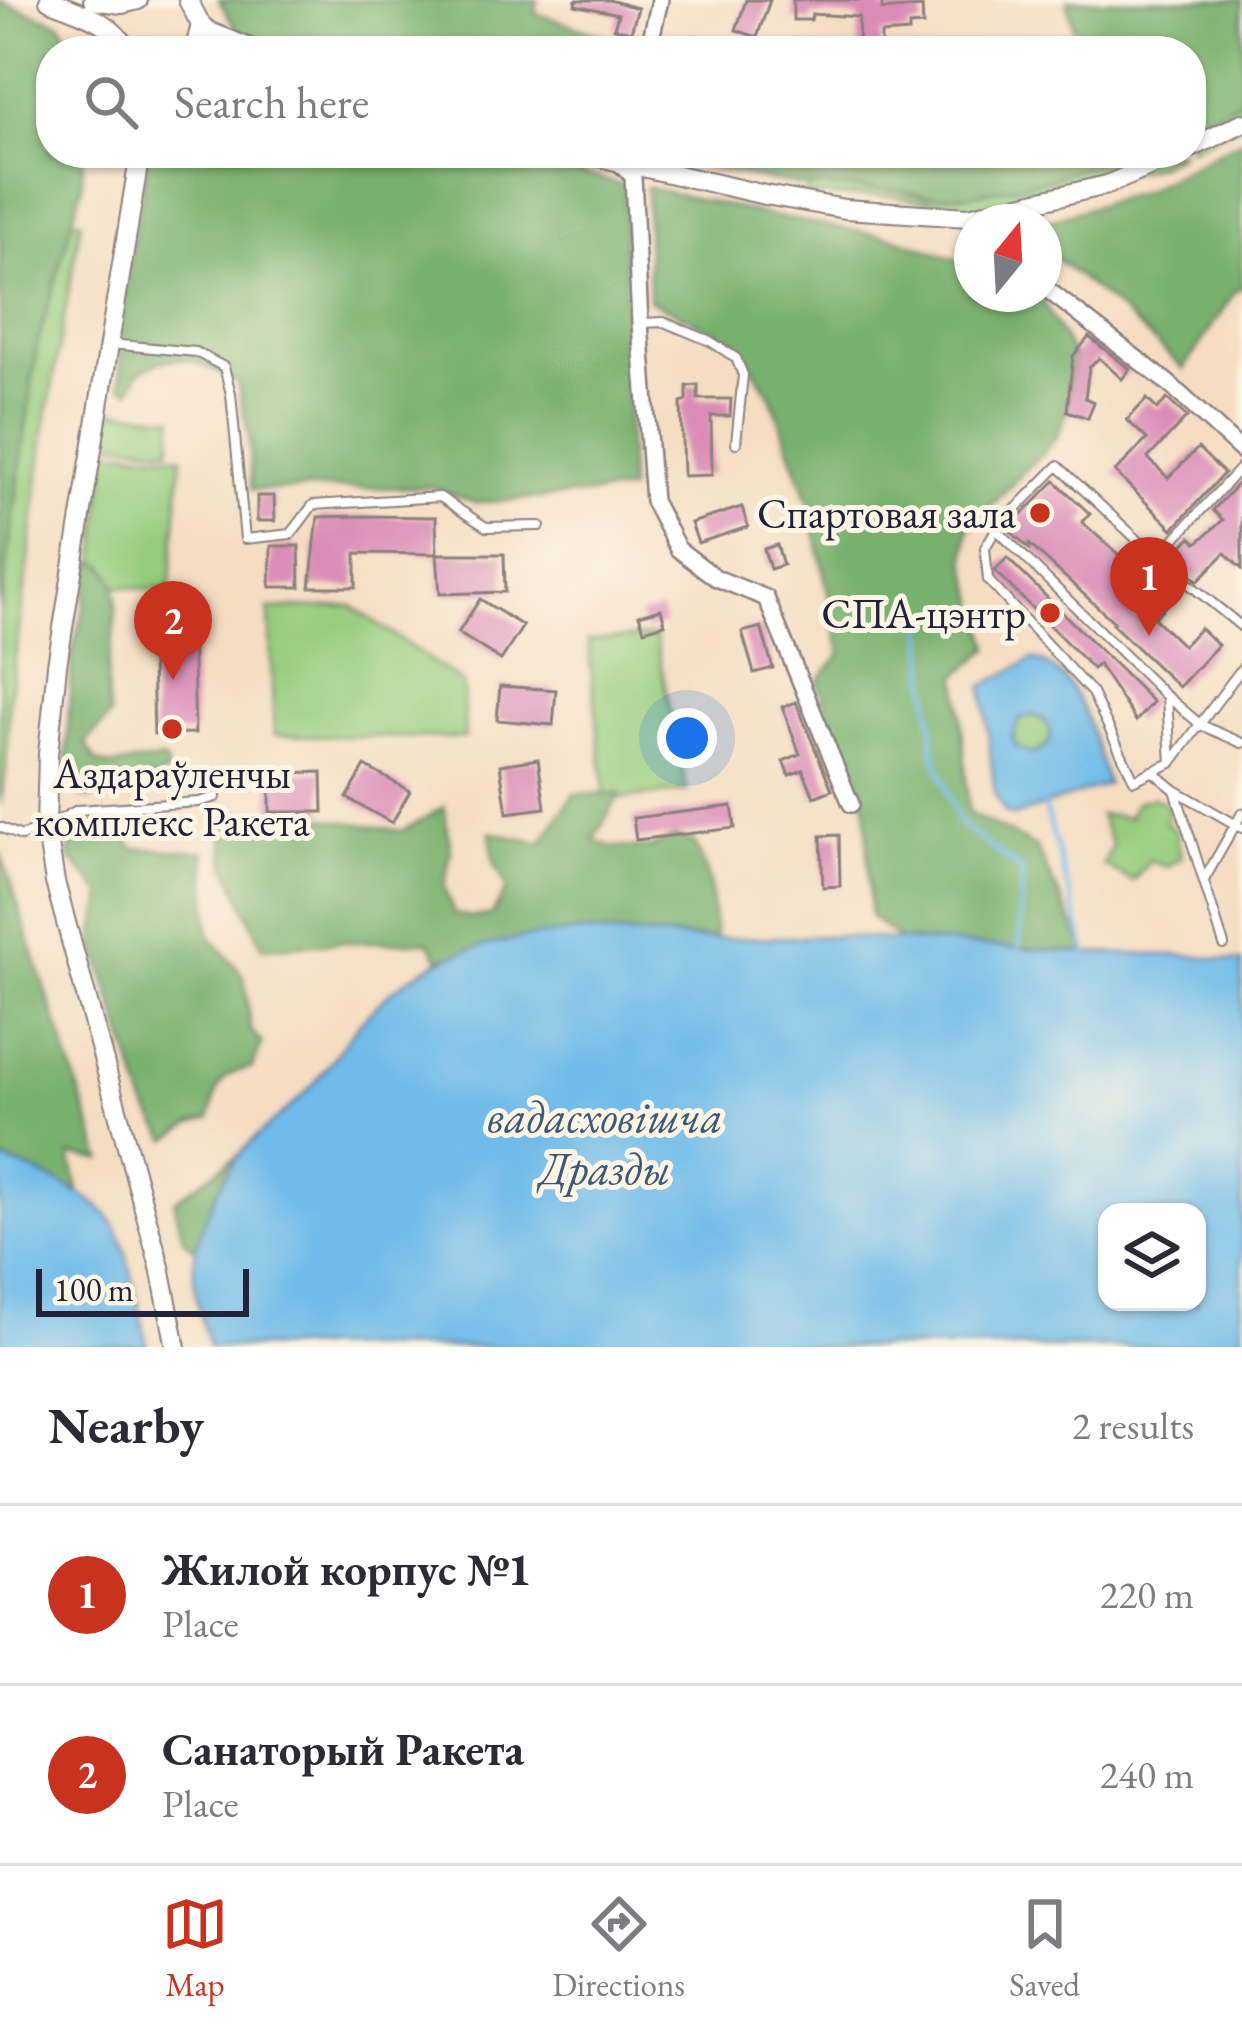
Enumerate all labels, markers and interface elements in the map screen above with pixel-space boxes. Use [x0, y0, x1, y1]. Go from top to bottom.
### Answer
search box [36, 36, 1206, 168]
icon: search [78, 69, 144, 135]
text: Search here [174, 73, 369, 131]
north arrow [954, 204, 1062, 312]
place label: Спартовая зала [757, 486, 1016, 541]
marker: Спартовая зала [1027, 500, 1053, 526]
pin: 1 [1110, 537, 1188, 636]
pin: 2 [134, 581, 212, 680]
place label: СПА-цэнтр [821, 586, 1026, 641]
marker: СПА-цэнтр [1037, 600, 1063, 626]
your location [657, 708, 717, 768]
marker: Аздараўленчы комплекс Ракета [159, 716, 185, 742]
place label: Аздараўленчы комплекс Ракета [34, 746, 310, 849]
water label: вадасховішча Дразды [487, 1087, 723, 1197]
map controls [1098, 1203, 1206, 1311]
button: layers [1098, 1203, 1206, 1311]
scale bar [36, 1263, 249, 1316]
text: 100 m [54, 1268, 134, 1311]
text: Nearby [48, 1392, 204, 1458]
text: 2 results [1072, 1400, 1194, 1451]
text: Жилой корпус №1 [162, 1540, 531, 1598]
text: 1 [77, 1569, 97, 1620]
text: 220 m [1100, 1569, 1194, 1620]
text: Place [162, 1598, 239, 1649]
text: Санаторый Ракета [162, 1720, 524, 1778]
text: 2 [77, 1749, 97, 1800]
text: 240 m [1100, 1749, 1194, 1800]
text: Place [162, 1778, 239, 1829]
tab: Map [162, 1891, 228, 2006]
tab: Directions [552, 1891, 685, 2006]
tab: Saved [1009, 1891, 1080, 2006]

